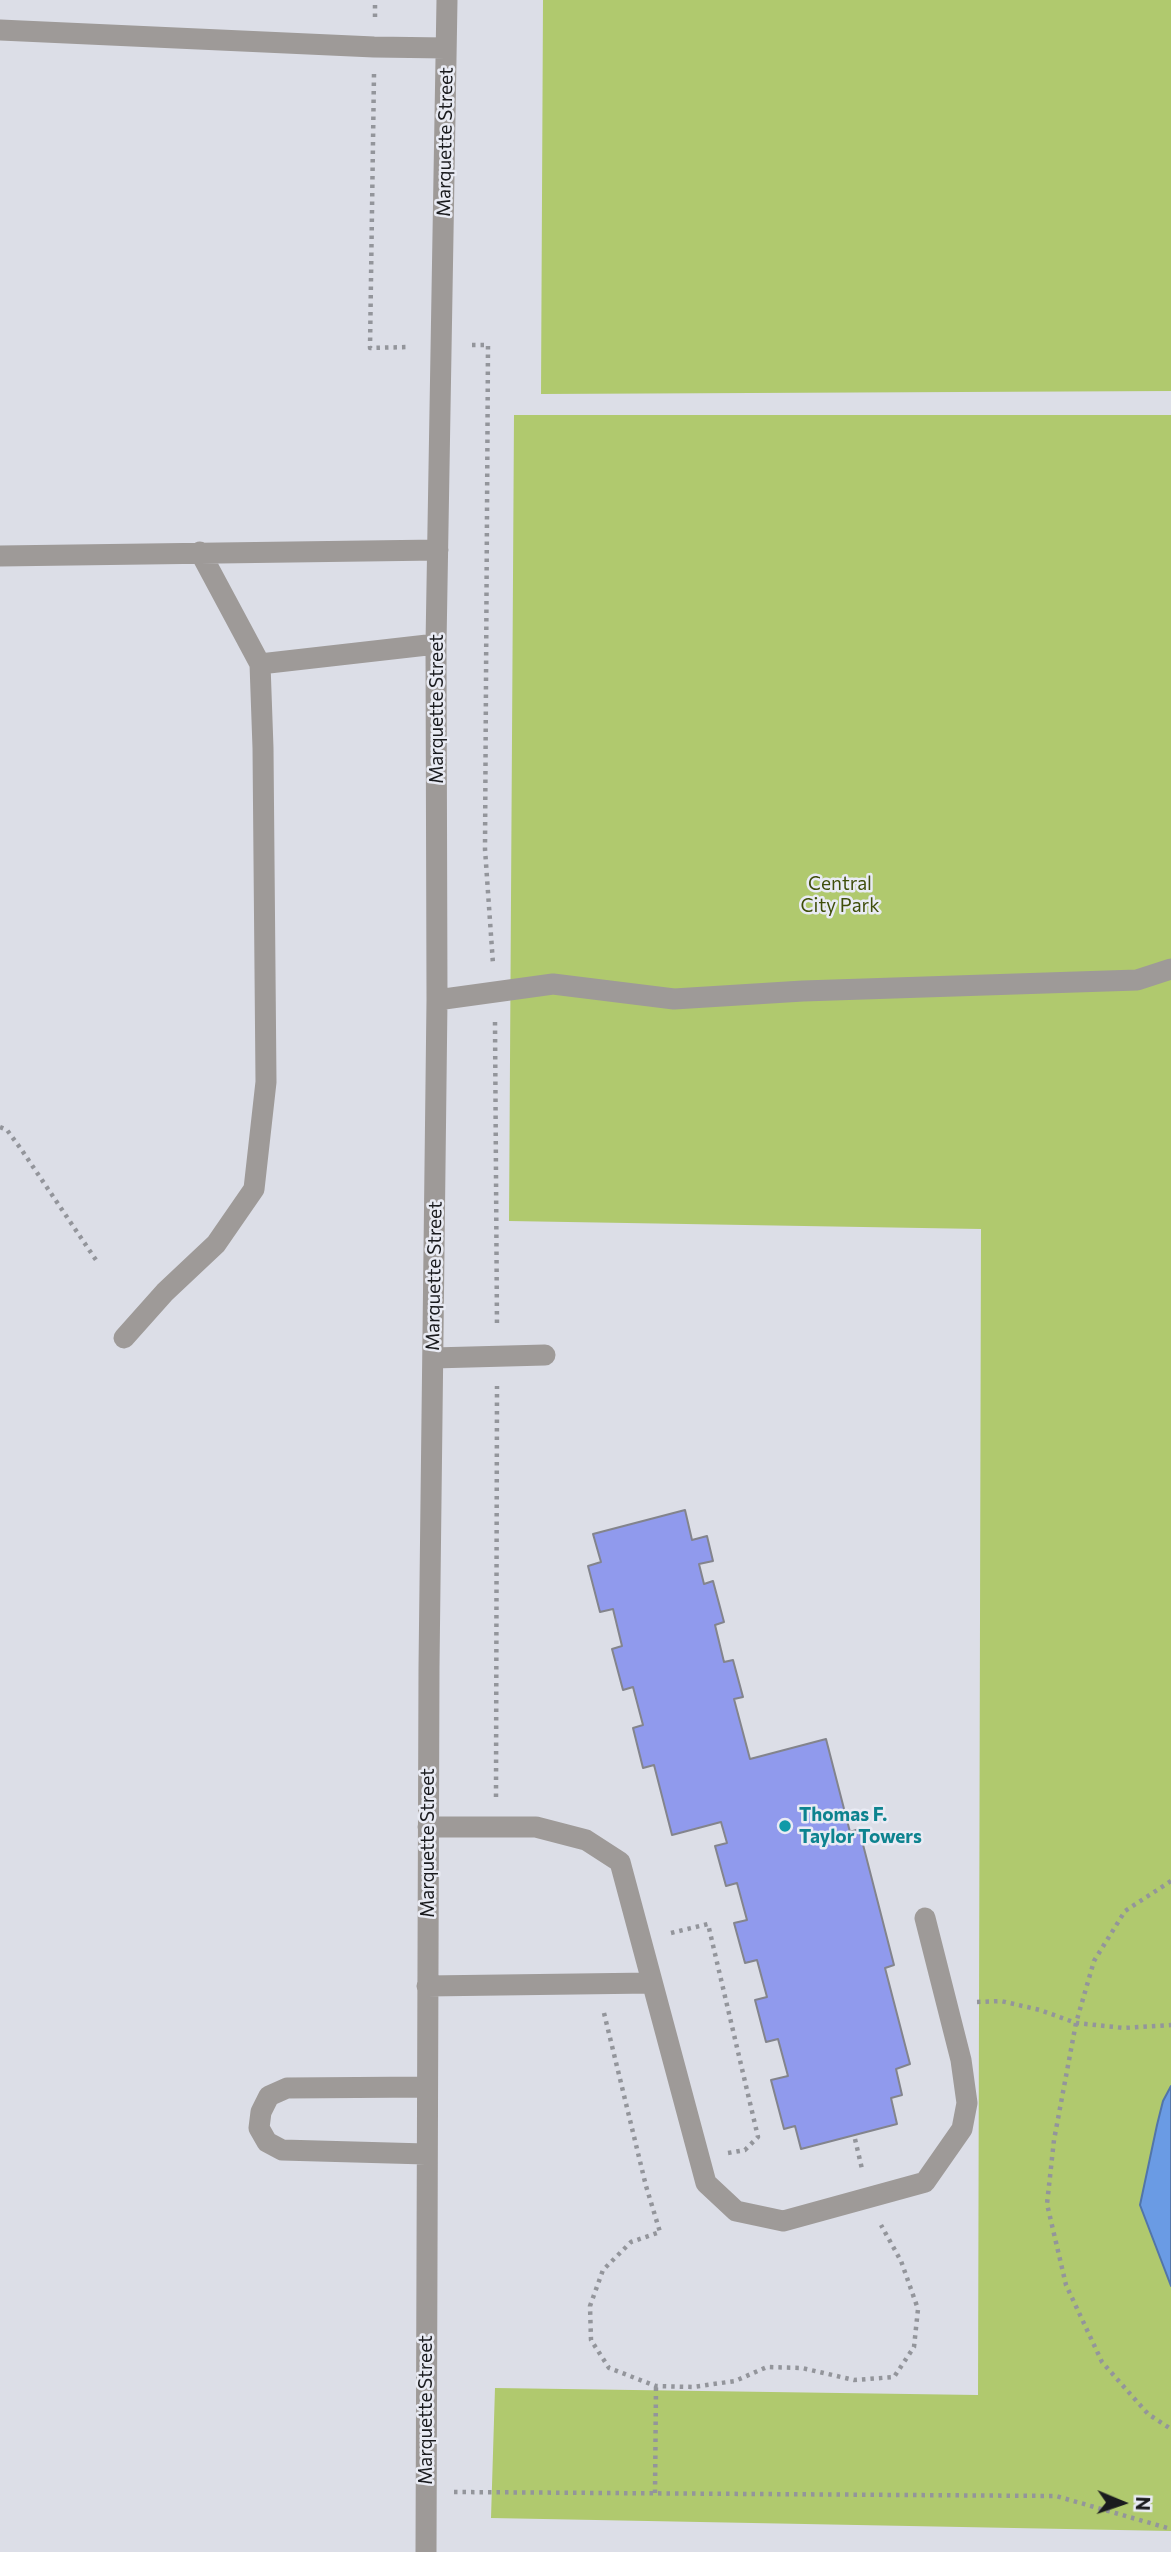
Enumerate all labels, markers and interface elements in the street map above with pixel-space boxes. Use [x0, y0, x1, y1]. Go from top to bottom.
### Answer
street label: Marquette Street [432, 67, 458, 217]
street label: Marquette Street [426, 634, 448, 784]
park label: Central City Park [801, 873, 879, 917]
street label: Marquette Street [421, 1201, 447, 1351]
street label: Marquette Street [417, 1768, 439, 1918]
place label: Thomas F. Taylor Towers [799, 1804, 922, 1848]
marker: Thomas F. Taylor Towers [777, 1818, 793, 1834]
street label: Marquette Street [415, 2335, 437, 2485]
north arrow [1087, 2468, 1157, 2538]
text: N [1132, 2496, 1155, 2511]

